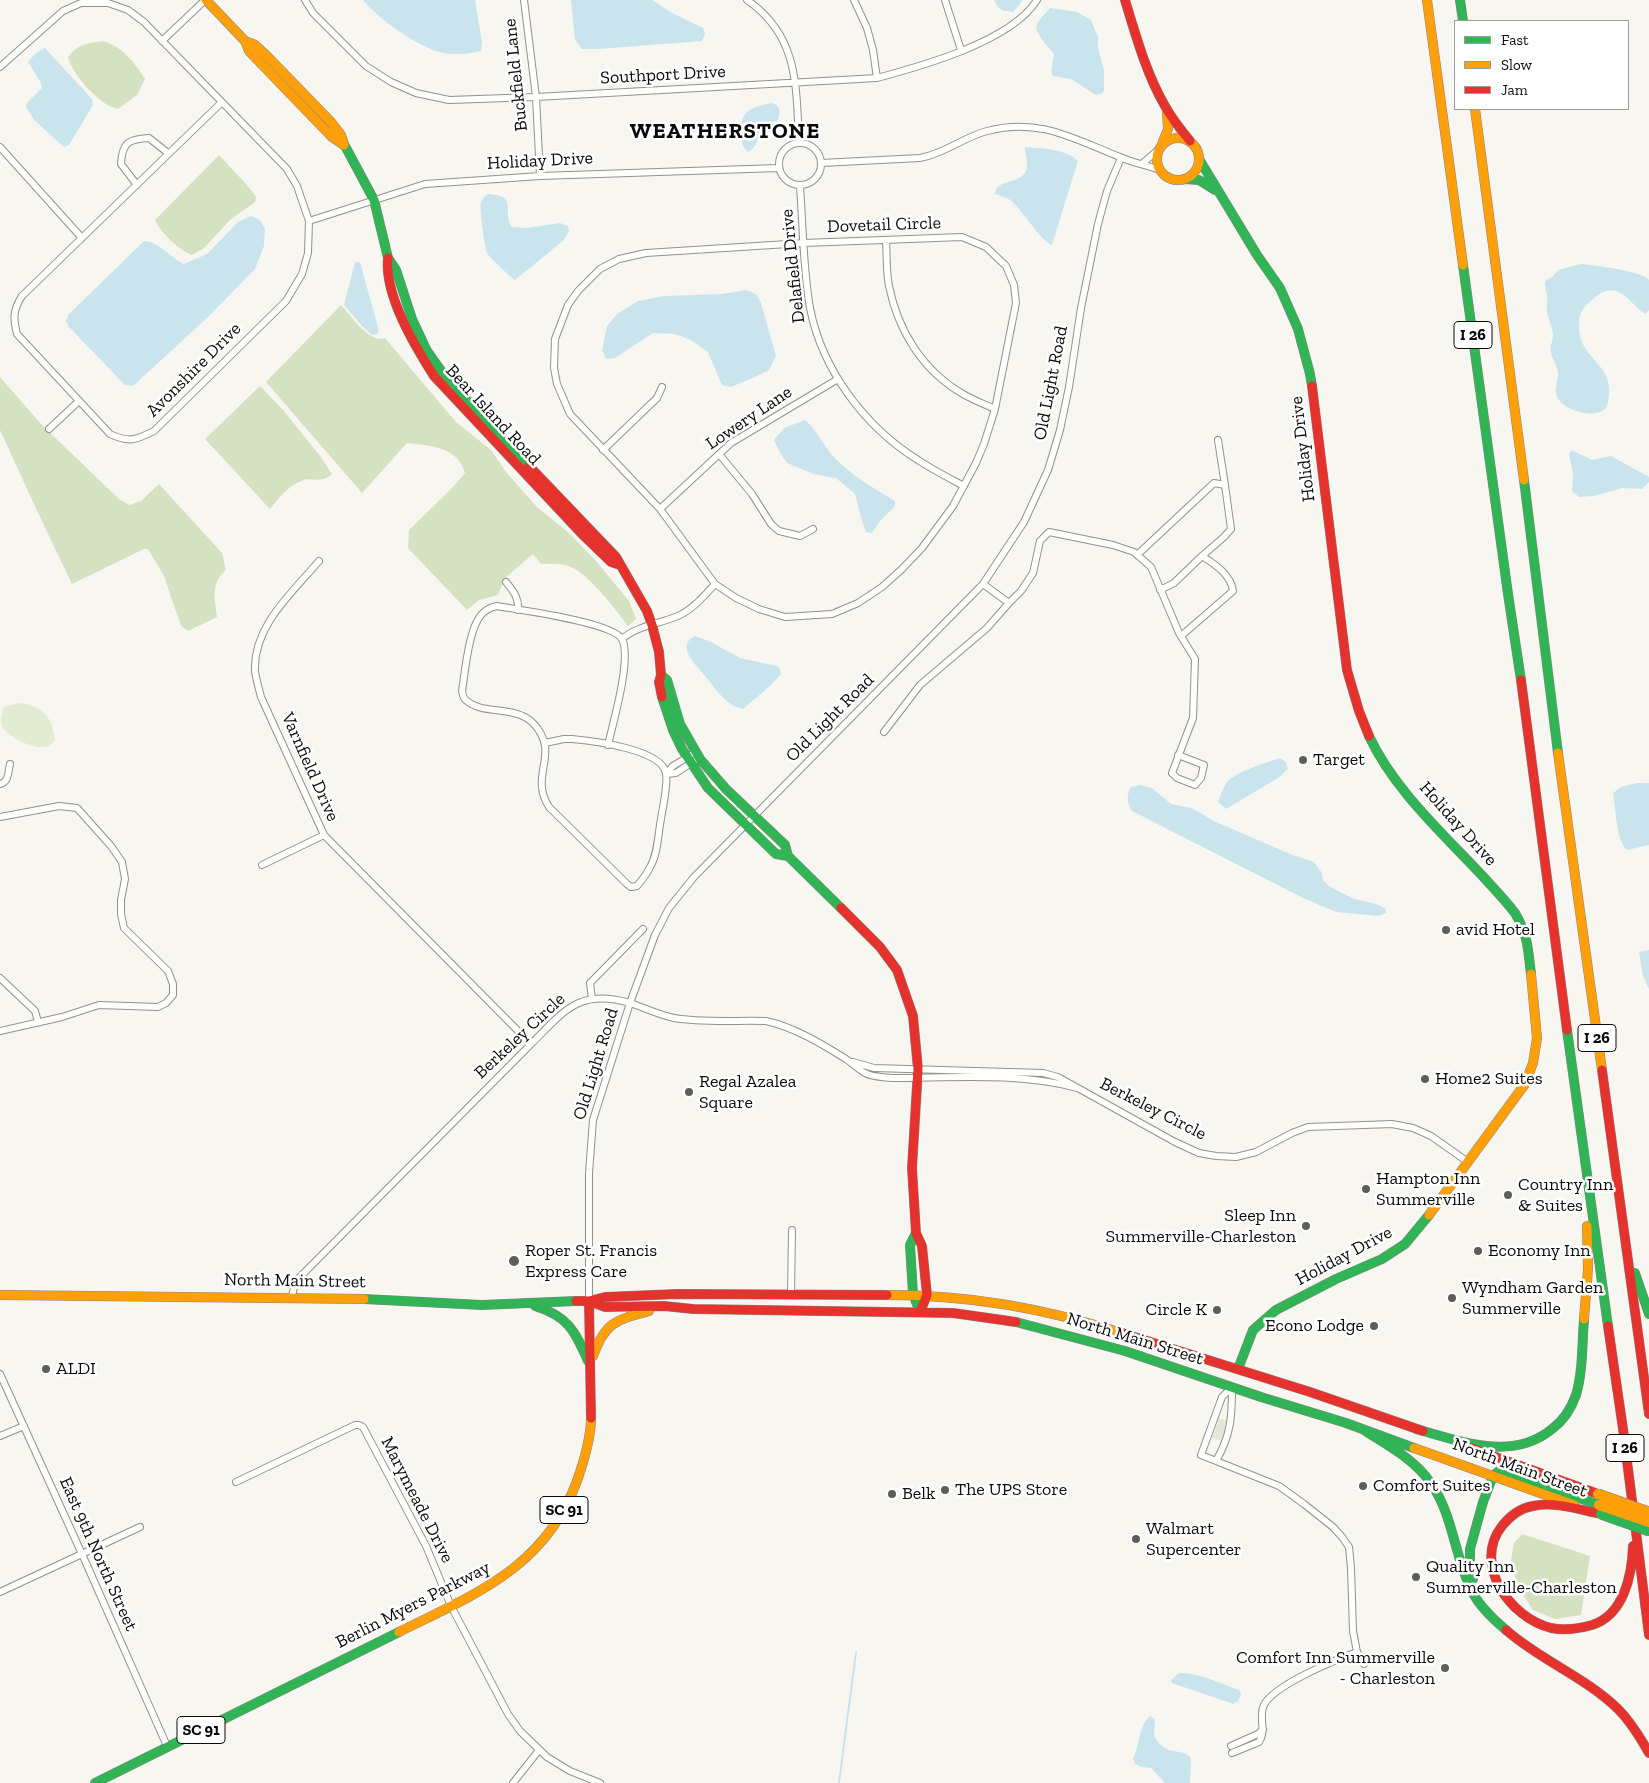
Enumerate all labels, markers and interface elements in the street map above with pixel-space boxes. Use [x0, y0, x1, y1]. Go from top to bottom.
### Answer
street label: Buckfield Lane [499, 17, 533, 133]
legend [1454, 20, 1629, 110]
text: Fast [1501, 31, 1529, 49]
text: Slow [1501, 56, 1532, 74]
street label: Southport Drive [600, 61, 726, 89]
text: Jam [1501, 81, 1528, 99]
district label: WEATHERSTONE [628, 119, 822, 145]
street label: Holiday Drive [486, 147, 594, 175]
street label: Delafield Drive [776, 208, 810, 324]
street label: Dovetail Circle [827, 212, 941, 238]
street label: Avonshire Drive [142, 318, 246, 422]
road number: I 26 [1454, 322, 1492, 348]
street label: Old Light Road [1029, 324, 1073, 442]
street label: Bear Island Road [441, 360, 545, 470]
street label: Lowery Lane [702, 381, 796, 455]
street label: Holiday Drive [1286, 395, 1320, 503]
street label: Old Light Road [781, 669, 879, 767]
street label: Varnfield Drive [276, 709, 344, 825]
place label: Target [1313, 749, 1365, 771]
marker: Target [1297, 754, 1309, 766]
street label: Holiday Drive [1414, 777, 1502, 871]
place label: avid Hotel [1456, 919, 1535, 941]
marker: avid Hotel [1440, 924, 1452, 936]
street label: Berkeley Circle [470, 988, 570, 1084]
street label: Old Light Road [569, 1005, 623, 1123]
road number: I 26 [1578, 1024, 1616, 1052]
place label: Home2 Suites [1435, 1068, 1543, 1090]
place label: Regal Azalea Square [699, 1071, 796, 1114]
street label: Berkeley Circle [1096, 1073, 1210, 1145]
marker: Home2 Suites [1419, 1073, 1431, 1085]
marker: Regal Azalea Square [683, 1086, 695, 1098]
place label: Hampton Inn Summerville [1376, 1168, 1480, 1210]
place label: Country Inn & Suites [1518, 1174, 1613, 1216]
marker: Hampton Inn Summerville [1360, 1183, 1372, 1195]
marker: Country Inn & Suites [1502, 1189, 1514, 1201]
place label: Sleep Inn Summerville-Charleston [1106, 1205, 1296, 1248]
marker: Sleep Inn Summerville-Charleston [1300, 1220, 1312, 1232]
street label: Holiday Drive [1292, 1222, 1396, 1290]
place label: Roper St. Francis Express Care [525, 1240, 657, 1282]
place label: Economy Inn [1488, 1240, 1591, 1262]
marker: Economy Inn [1472, 1245, 1484, 1257]
marker: Roper St. Francis Express Care [507, 1254, 521, 1268]
street label: North Main Street [224, 1269, 366, 1293]
place label: Wyndham Garden Summerville [1462, 1277, 1603, 1320]
marker: Wyndham Garden Summerville [1446, 1292, 1458, 1304]
place label: Circle K [1146, 1299, 1207, 1321]
marker: Circle K [1211, 1304, 1223, 1316]
street label: North Main Street [1064, 1308, 1206, 1370]
place label: Econo Lodge [1265, 1315, 1364, 1337]
marker: Econo Lodge [1368, 1320, 1380, 1332]
place label: ALDI [56, 1358, 96, 1380]
marker: ALDI [40, 1363, 52, 1375]
street label: Marymeade Drive [376, 1433, 458, 1567]
street label: North Main Street [1450, 1434, 1590, 1502]
road number: I 26 [1606, 1435, 1644, 1462]
street label: East 9th North Street [54, 1474, 142, 1634]
place label: Comfort Suites [1373, 1475, 1490, 1497]
place label: The UPS Store [955, 1479, 1067, 1501]
marker: Comfort Suites [1357, 1480, 1369, 1492]
place label: Belk [902, 1483, 935, 1505]
marker: The UPS Store [939, 1484, 951, 1496]
marker: Belk [886, 1488, 898, 1500]
road number: SC 91 [540, 1496, 588, 1524]
place label: Walmart Supercenter [1146, 1518, 1241, 1560]
marker: Walmart Supercenter [1130, 1533, 1142, 1545]
place label: Quality Inn Summerville-Charleston [1426, 1556, 1616, 1598]
street label: Berlin Myers Parkway [332, 1557, 494, 1653]
marker: Quality Inn Summerville-Charleston [1410, 1571, 1422, 1583]
place label: Comfort Inn Summerville - Charleston [1236, 1647, 1435, 1690]
marker: Comfort Inn Summerville - Charleston [1439, 1662, 1451, 1674]
road number: SC 91 [177, 1716, 225, 1744]

